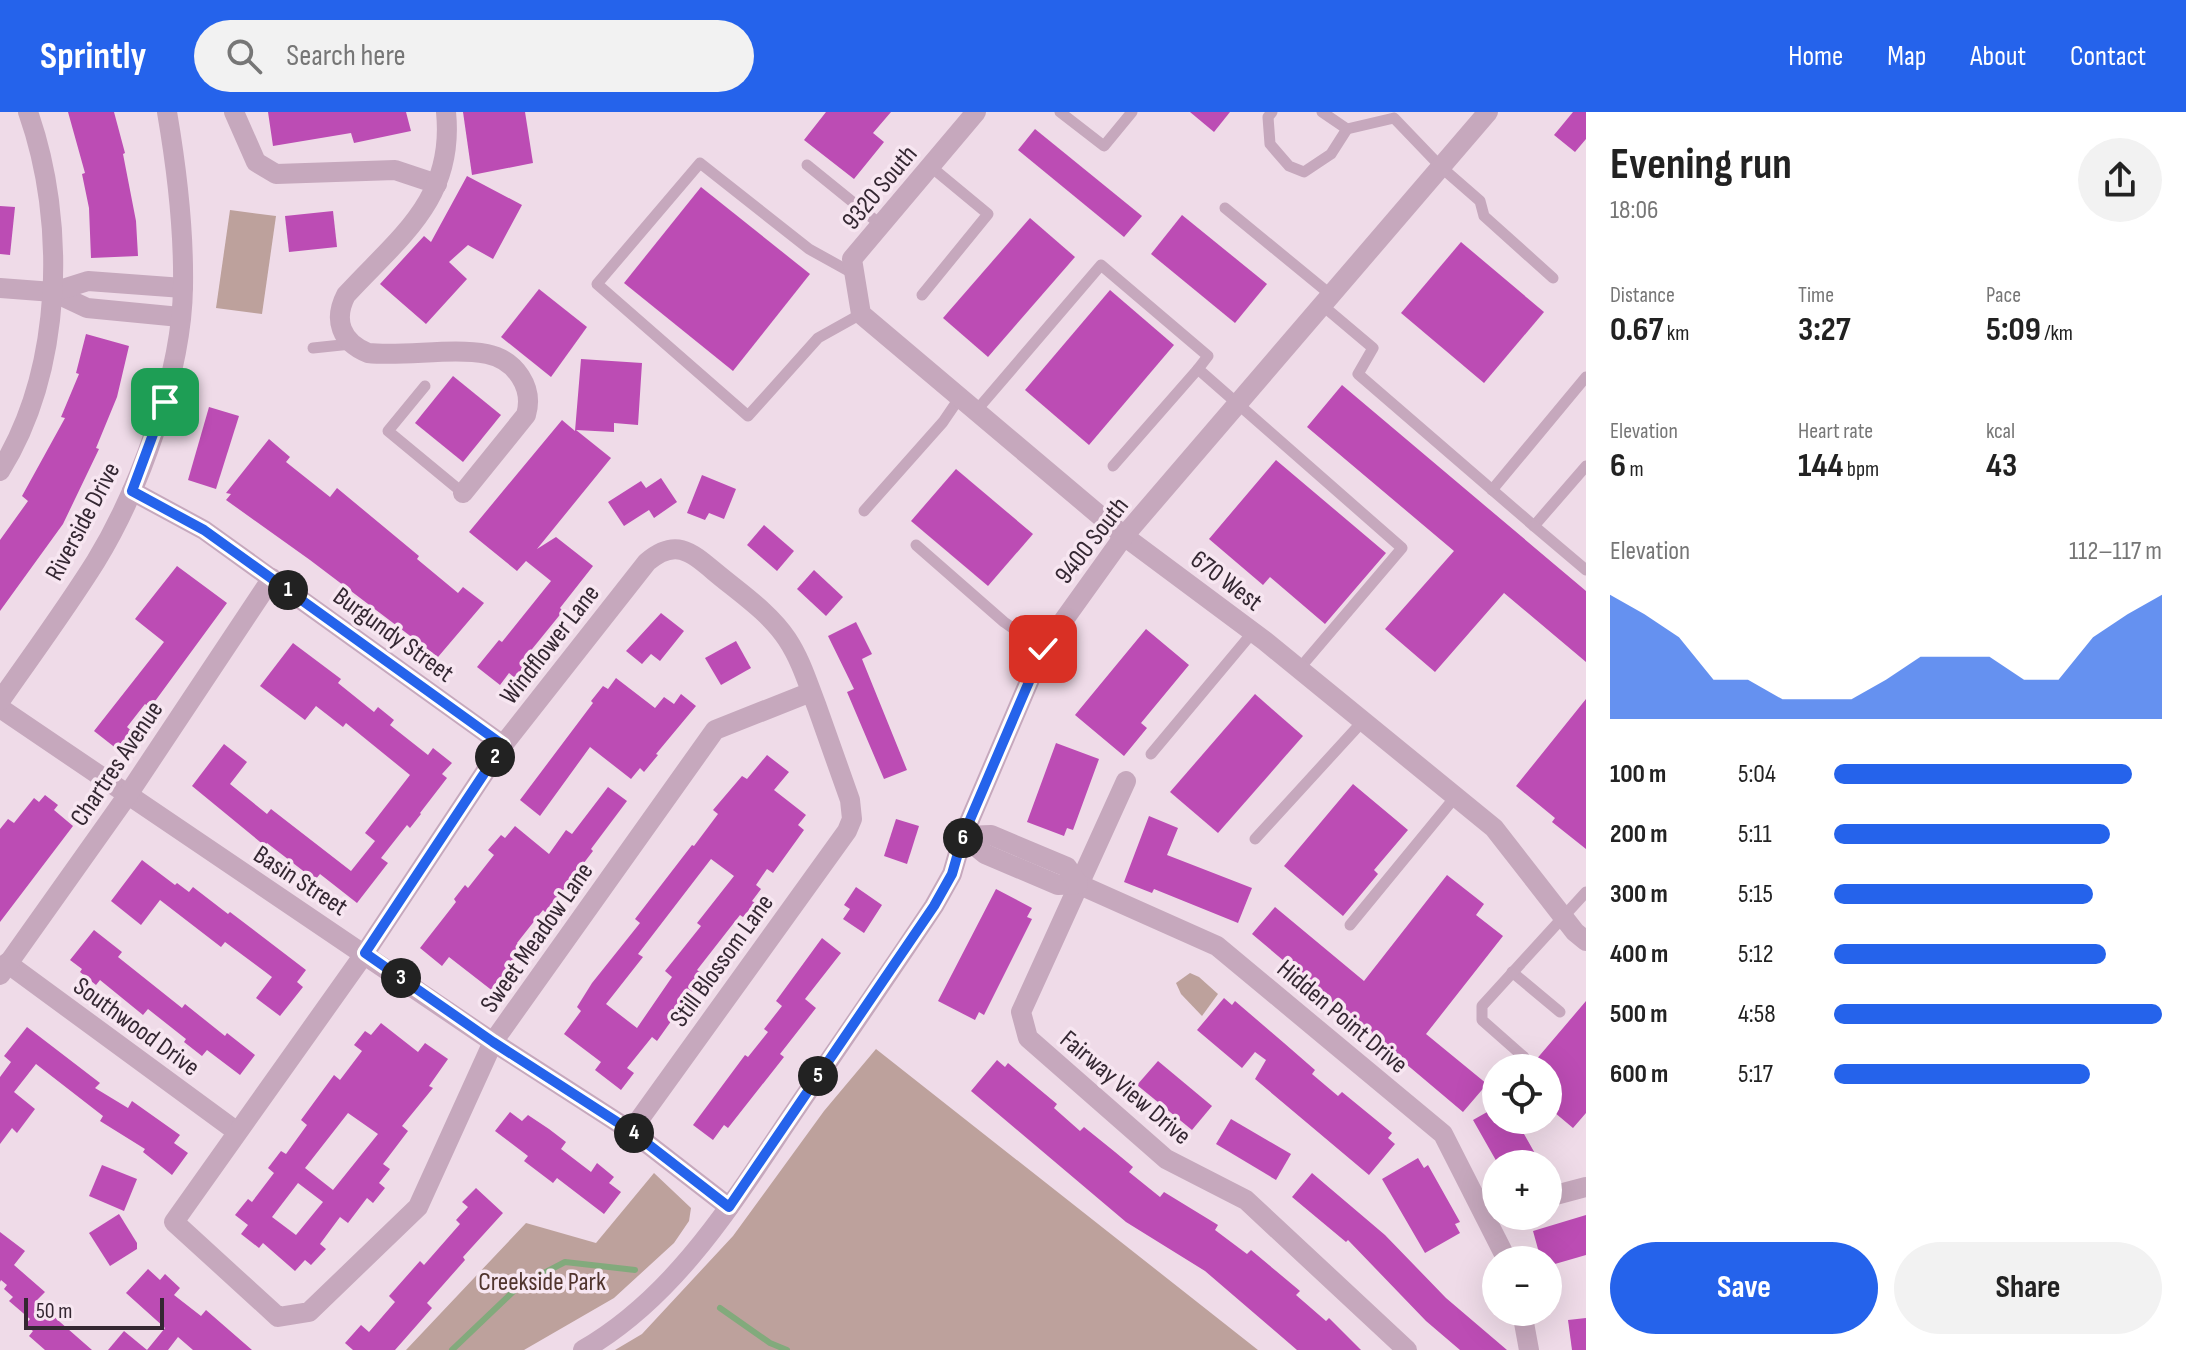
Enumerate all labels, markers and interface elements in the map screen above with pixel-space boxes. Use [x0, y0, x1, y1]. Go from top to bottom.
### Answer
search box [194, 20, 754, 92]
text: Sprintly [40, 34, 146, 79]
icon: search [222, 34, 266, 78]
text: Search here [286, 38, 406, 74]
text: Home [1788, 40, 1843, 73]
text: Map [1887, 40, 1926, 73]
text: About [1970, 40, 2026, 73]
text: Contact [2070, 40, 2146, 73]
text: Evening run [1610, 138, 1792, 191]
button: share [2078, 138, 2162, 222]
street label: 9320 South [836, 139, 924, 237]
text: 18:06 [1610, 195, 1658, 226]
text: Distance [1610, 282, 1675, 309]
text: Time [1798, 282, 1834, 309]
text: Pace [1986, 282, 2021, 309]
text: 0.67 [1610, 309, 1663, 350]
text: 3:27 [1798, 309, 1851, 350]
text: 5:09 [1986, 309, 2041, 350]
text: km [1663, 320, 1689, 347]
text: /km [2041, 320, 2073, 347]
pin [131, 368, 199, 436]
icon: arrive [143, 380, 187, 424]
text: Elevation [1610, 418, 1678, 445]
text: Heart rate [1798, 418, 1873, 445]
text: kcal [1986, 418, 2015, 445]
text: 6 [1610, 445, 1626, 486]
text: 144 [1798, 445, 1843, 486]
text: 43 [1986, 445, 2017, 486]
text: m [1626, 456, 1644, 483]
text: bpm [1843, 456, 1879, 483]
street label: Riverside Drive [39, 457, 127, 586]
street label: 9400 South [1049, 491, 1136, 590]
text: Elevation [1610, 536, 1690, 567]
text: 112–117 m [2069, 536, 2162, 567]
street label: 670 West [1184, 544, 1268, 618]
pin: 1 [268, 570, 308, 610]
text: 1 [284, 576, 292, 603]
street label: Windflower Lane [494, 579, 607, 711]
street label: Burgundy Street [327, 581, 459, 689]
pin [1009, 615, 1077, 683]
icon: check [1021, 627, 1065, 671]
street label: Chartres Avenue [64, 695, 170, 832]
pin: 2 [475, 737, 515, 777]
text: 2 [490, 743, 500, 770]
text: 100 m [1610, 759, 1666, 790]
text: 5:04 [1738, 759, 1776, 790]
pin: 6 [943, 818, 983, 858]
text: 200 m [1610, 819, 1667, 850]
text: 5:11 [1738, 819, 1772, 850]
text: 6 [958, 824, 968, 851]
street label: Basin Street [247, 839, 353, 923]
street label: Sweet Meadow Lane [474, 857, 600, 1019]
text: 300 m [1610, 879, 1668, 910]
text: 5:15 [1738, 879, 1773, 910]
street label: Still Blossom Lane [664, 889, 781, 1033]
text: 400 m [1610, 939, 1668, 970]
text: 5:12 [1738, 939, 1773, 970]
street label: Hidden Point Drive [1270, 954, 1414, 1081]
pin: 3 [381, 958, 421, 998]
text: 3 [396, 964, 406, 991]
street label: Southwood Drive [67, 971, 205, 1083]
text: 500 m [1610, 999, 1667, 1030]
text: 4:58 [1738, 999, 1776, 1030]
street label: Fairway View Drive [1053, 1024, 1197, 1152]
map controls [1482, 1054, 1562, 1326]
button: locate [1482, 1054, 1562, 1134]
pin: 5 [798, 1056, 838, 1096]
text: 600 m [1610, 1059, 1668, 1090]
text: 5:17 [1738, 1059, 1773, 1090]
text: 5 [813, 1062, 823, 1089]
pin: 4 [614, 1113, 654, 1153]
text: 4 [629, 1119, 639, 1146]
button: + [1482, 1150, 1562, 1230]
button: Save [1610, 1242, 1878, 1334]
button: Share [1894, 1242, 2162, 1334]
button: − [1482, 1246, 1562, 1326]
park label: Creekside Park [478, 1267, 606, 1298]
scale bar [24, 1294, 164, 1330]
text: 50 m [36, 1298, 72, 1325]

